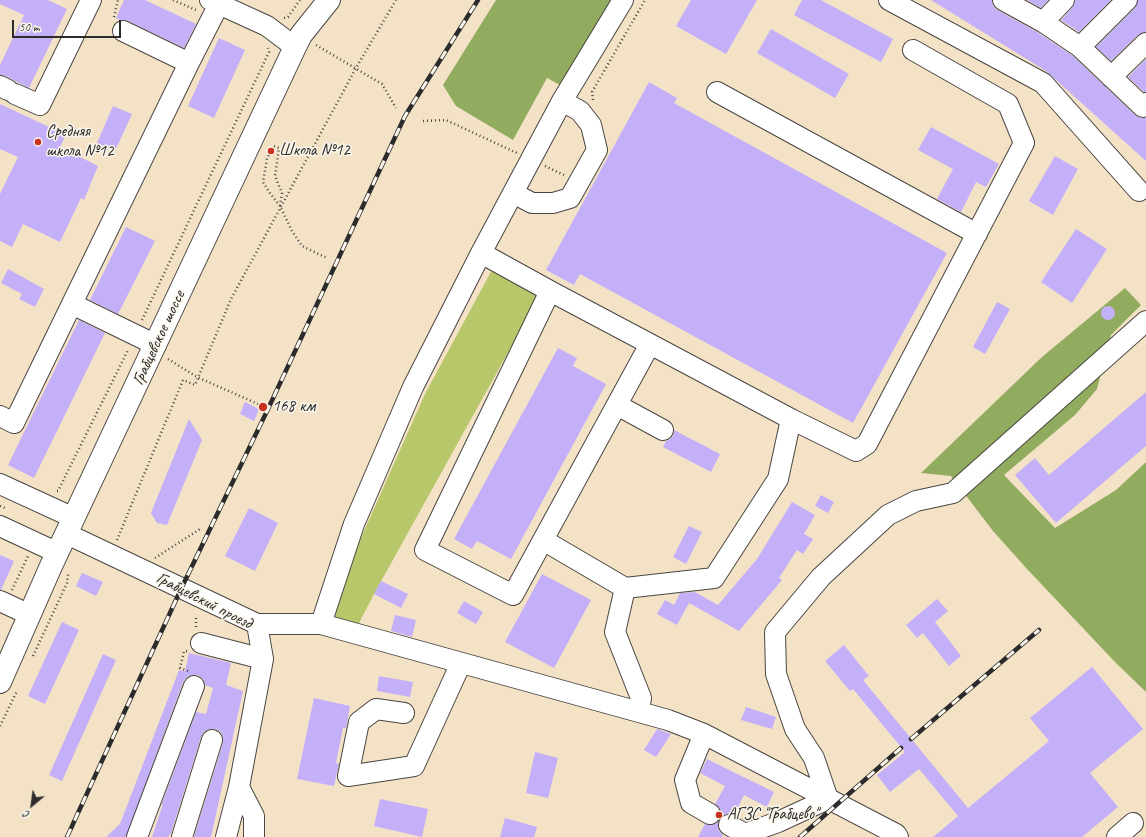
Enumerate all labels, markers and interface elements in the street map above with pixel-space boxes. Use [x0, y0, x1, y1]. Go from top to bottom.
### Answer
scale bar [14, 12, 123, 38]
text: 50 m [19, 19, 39, 35]
place label: Средняя школа №12 [46, 122, 114, 162]
marker: Средняя школа №12 [33, 137, 43, 147]
place label: Школа №12 [279, 141, 350, 161]
marker: Школа №12 [266, 146, 276, 156]
street label: Грабцевское шоссе [128, 287, 190, 389]
place label: 168 км [272, 397, 315, 417]
marker: 168 км [257, 401, 269, 413]
street label: Грабцевский проезд [153, 568, 255, 634]
north arrow [12, 785, 52, 825]
place label: АГЗС "Грабцево" [727, 805, 818, 825]
text: С [20, 808, 32, 823]
marker: АГЗС "Грабцево" [714, 810, 724, 820]

